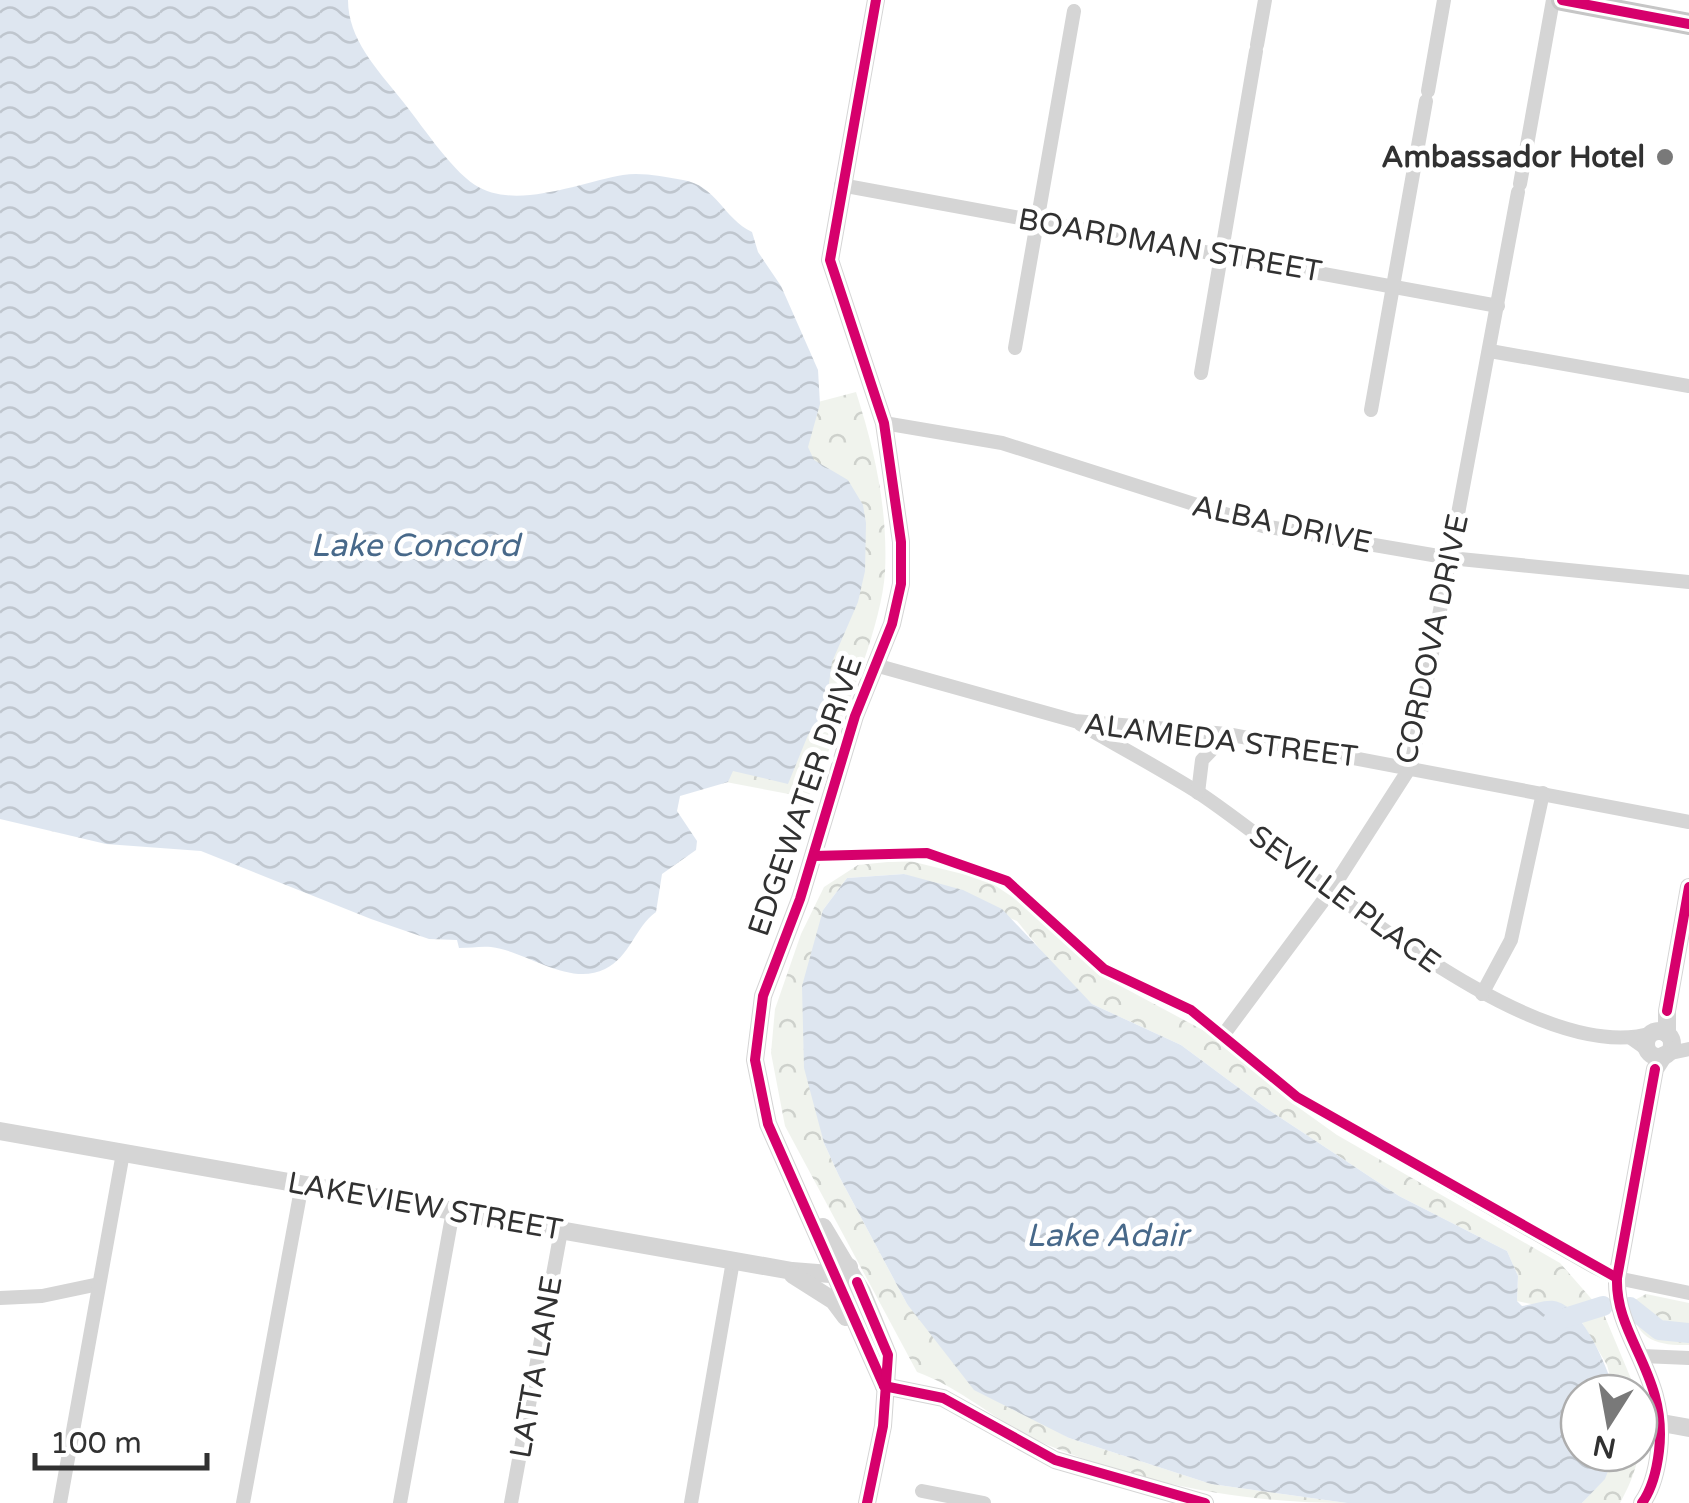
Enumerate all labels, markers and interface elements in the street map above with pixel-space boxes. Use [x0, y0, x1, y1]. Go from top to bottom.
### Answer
place label: Ambassador Hotel [1381, 139, 1645, 176]
marker: Ambassador Hotel [1654, 146, 1676, 168]
street label: BOARDMAN STREET [1015, 201, 1325, 290]
street label: ALBA DRIVE [1189, 487, 1375, 562]
street label: CORDOVA DRIVE [1388, 511, 1477, 767]
water label: Lake Concord [310, 527, 523, 565]
street label: EDGEWATER DRIVE [740, 651, 871, 941]
street label: ALAMEDA STREET [1082, 705, 1360, 776]
street label: SEVILLE PLACE [1242, 818, 1448, 981]
street label: LAKEVIEW STREET [285, 1164, 565, 1249]
water label: Lake Adair [1026, 1217, 1192, 1255]
street label: LATTA LANE [502, 1273, 571, 1461]
north arrow [1559, 1373, 1659, 1473]
scale bar [35, 1408, 208, 1470]
text: 100 m [50, 1425, 142, 1462]
text: N [1590, 1428, 1619, 1465]

